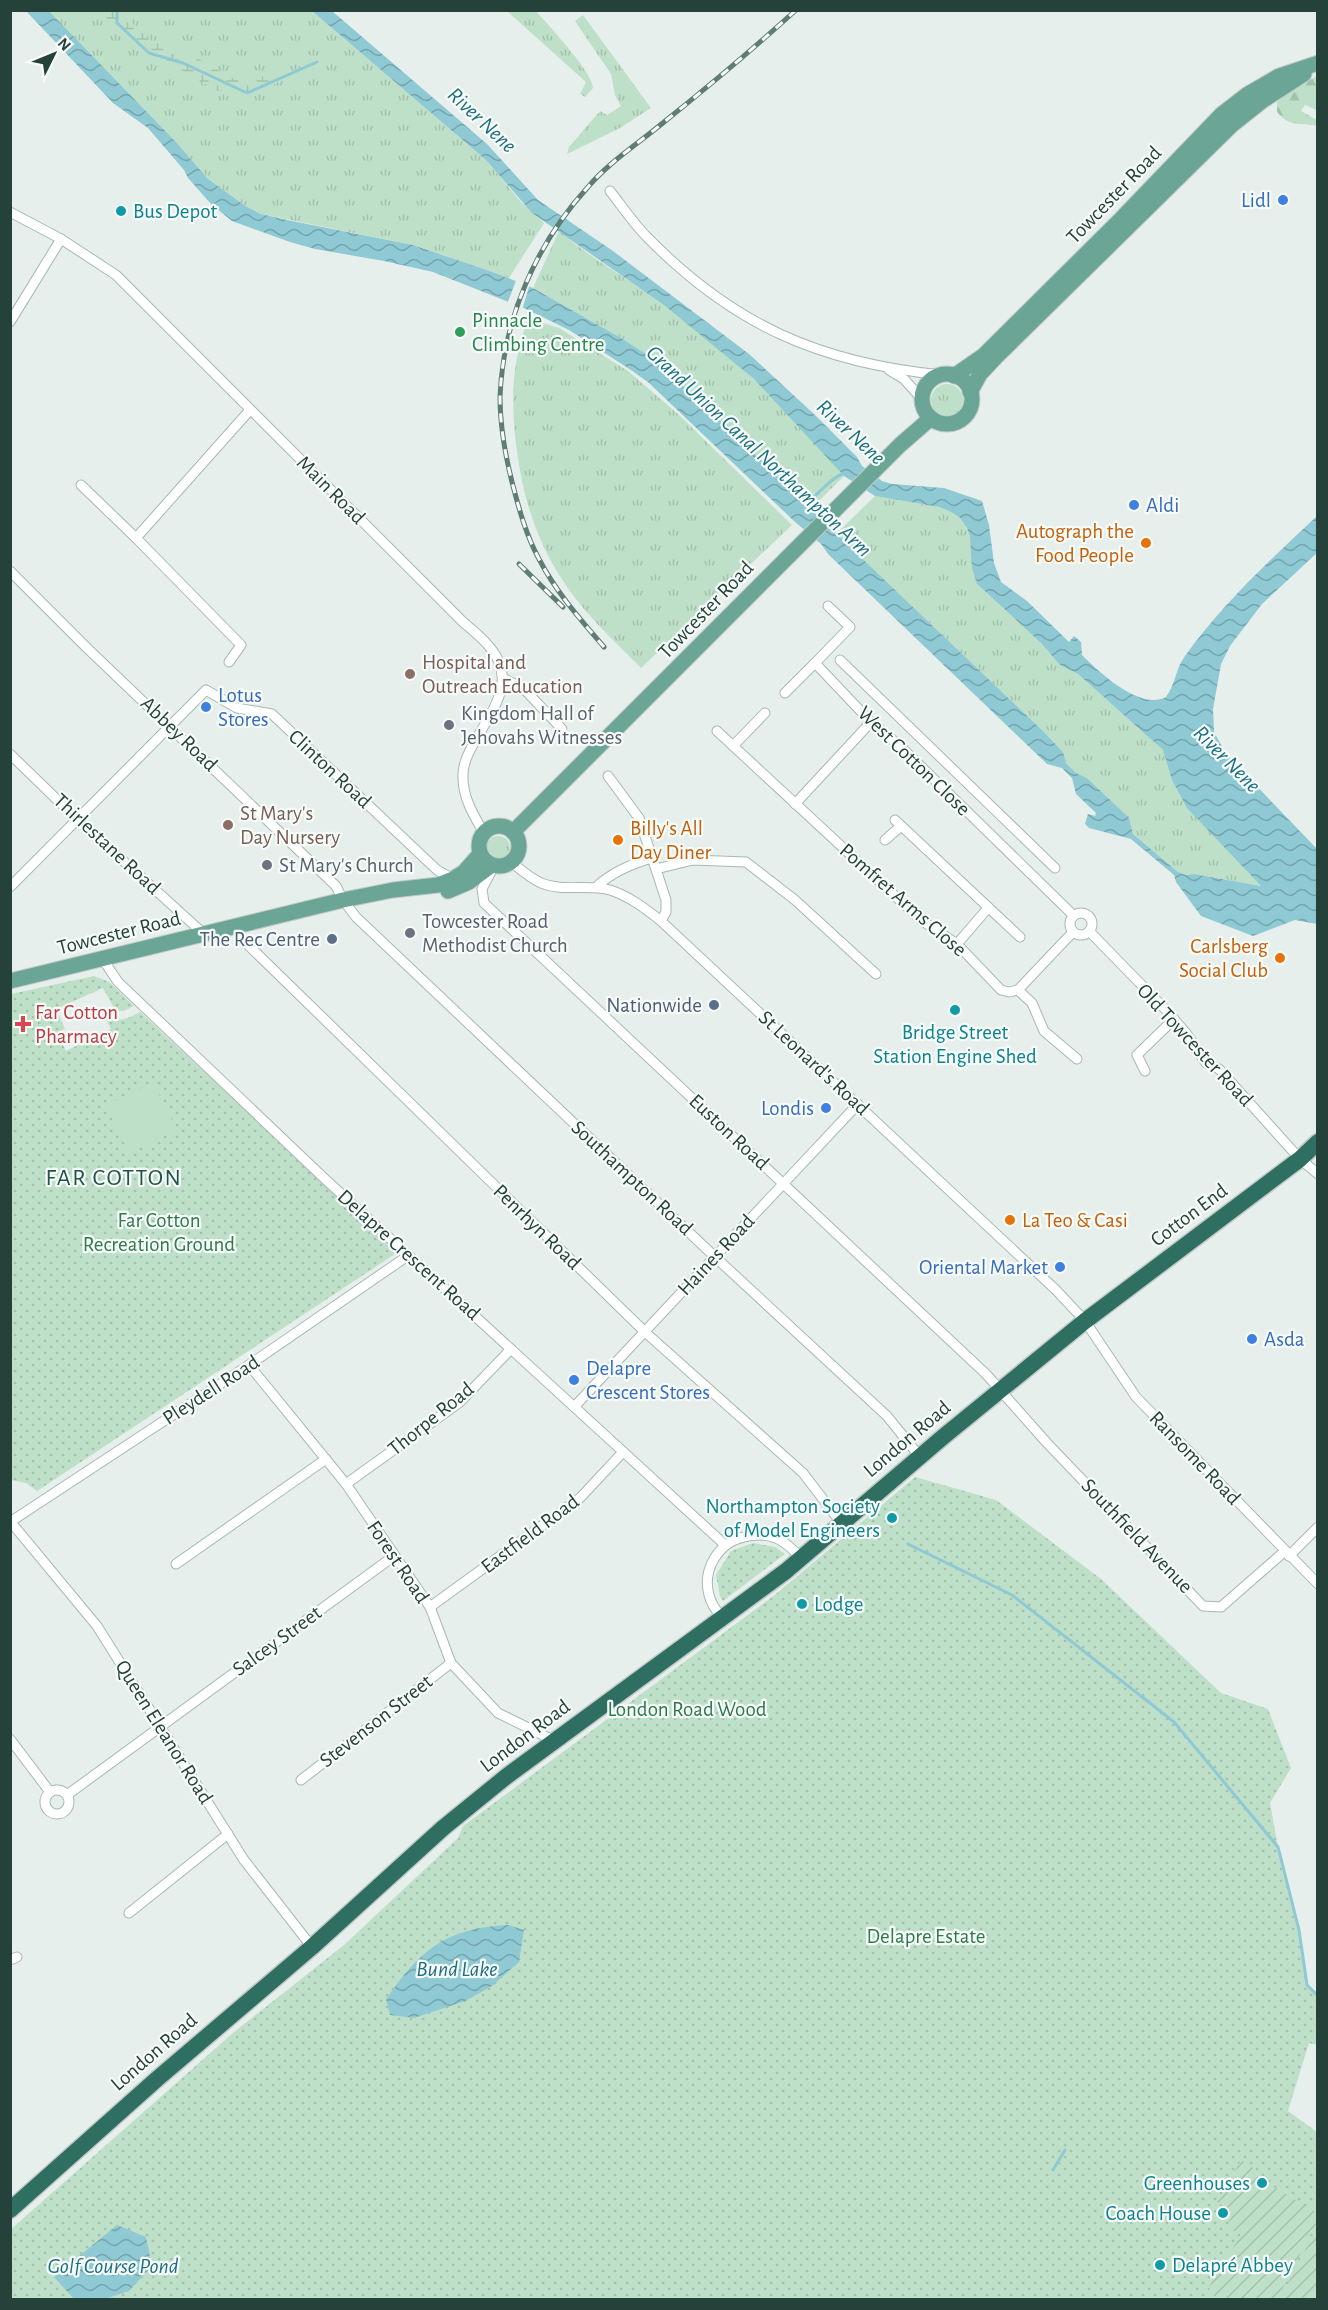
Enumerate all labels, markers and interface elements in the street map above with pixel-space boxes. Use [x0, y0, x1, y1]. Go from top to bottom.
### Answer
north arrow [24, 24, 84, 84]
text: N [55, 35, 74, 54]
water label: River Nene [444, 83, 520, 157]
street label: Towcester Road [1063, 142, 1166, 248]
place label: Lidl [1241, 190, 1271, 211]
marker: Lidl [1276, 193, 1290, 207]
place label: Bus Depot [133, 201, 217, 222]
marker: Bus Depot [114, 204, 128, 218]
place label: Pinnacle Climbing Centre [472, 310, 605, 355]
marker: Pinnacle Climbing Centre [453, 325, 467, 339]
water label: Grand Union Canal Northampton Arm [642, 341, 876, 562]
water label: River Nene [813, 395, 889, 469]
street label: Main Road [293, 452, 369, 528]
place label: Aldi [1146, 495, 1179, 516]
marker: Aldi [1127, 498, 1141, 512]
place label: Autograph the Food People [1016, 521, 1134, 566]
marker: Autograph the Food People [1139, 536, 1153, 550]
street label: Towcester Road [655, 557, 758, 663]
place label: Hospital and Outreach Education [422, 652, 583, 697]
marker: Hospital and Outreach Education [403, 667, 417, 681]
place label: Lotus Stores [218, 685, 269, 730]
street label: Abbey Road [137, 693, 221, 776]
marker: Lotus Stores [199, 700, 213, 714]
street label: West Cotton Close [854, 702, 974, 820]
place label: Kingdom Hall of Jehovahs Witnesses [461, 703, 622, 748]
marker: Kingdom Hall of Jehovahs Witnesses [442, 718, 456, 732]
water label: River Nene [1189, 721, 1265, 797]
street label: Clinton Road [285, 726, 375, 812]
street label: Thirlestane Road [50, 789, 165, 899]
place label: St Mary's Day Nursery [240, 803, 340, 848]
marker: St Mary's Day Nursery [221, 818, 235, 832]
place label: Billy's All Day Diner [630, 818, 712, 863]
marker: Billy's All Day Diner [611, 833, 625, 847]
street label: Pomfret Arms Close [836, 839, 970, 961]
place label: St Mary's Church [279, 855, 414, 876]
marker: St Mary's Church [260, 858, 274, 872]
street label: Towcester Road [55, 907, 183, 958]
place label: Towcester Road Methodist Church [422, 911, 568, 956]
marker: Towcester Road Methodist Church [403, 926, 417, 940]
place label: The Rec Centre [200, 929, 320, 950]
marker: The Rec Centre [325, 932, 339, 946]
place label: Carlsberg Social Club [1179, 936, 1269, 981]
marker: Carlsberg Social Club [1273, 951, 1287, 965]
street label: Old Towcester Road [1133, 980, 1257, 1110]
place label: Nationwide [606, 995, 702, 1016]
marker: Nationwide [707, 998, 721, 1012]
place label: Far Cotton Pharmacy [35, 1002, 118, 1047]
marker: Bridge Street Station Engine Shed [948, 1003, 962, 1017]
street label: St Leonard's Road [755, 1007, 873, 1119]
marker: Far Cotton Pharmacy [16, 1017, 30, 1031]
place label: Bridge Street Station Engine Shed [873, 1022, 1037, 1067]
street label: Euston Road [685, 1090, 773, 1174]
place label: Londis [761, 1098, 814, 1119]
marker: Londis [819, 1101, 833, 1115]
street label: Southampton Road [567, 1117, 697, 1240]
district label: FAR COTTON [46, 1166, 182, 1190]
street label: Cotton End [1147, 1179, 1231, 1250]
street label: Penrhyn Road [489, 1180, 585, 1274]
street label: Delapre Crescent Road [334, 1186, 484, 1324]
park label: Far Cotton Recreation Ground [83, 1210, 235, 1255]
street label: Haines Road [673, 1210, 759, 1300]
place label: La Teo & Casi [1022, 1210, 1128, 1231]
marker: La Teo & Casi [1003, 1213, 1017, 1227]
place label: Oriental Market [919, 1257, 1048, 1278]
marker: Oriental Market [1053, 1260, 1067, 1274]
place label: Asda [1264, 1329, 1305, 1350]
marker: Asda [1245, 1332, 1259, 1346]
street label: Pleydell Road [159, 1351, 263, 1429]
place label: Delapre Crescent Stores [586, 1358, 710, 1403]
marker: Delapre Crescent Stores [567, 1373, 581, 1387]
street label: Thorpe Road [384, 1378, 478, 1460]
street label: London Road [859, 1397, 955, 1481]
street label: Ransome Road [1145, 1407, 1245, 1509]
street label: Southfield Avenue [1077, 1475, 1197, 1597]
street label: Eastfield Road [477, 1490, 583, 1577]
place label: Northampton Society of Model Engineers [705, 1496, 880, 1541]
marker: Northampton Society of Model Engineers [885, 1511, 899, 1525]
street label: Forest Road [363, 1517, 433, 1607]
place label: Lodge [814, 1594, 864, 1615]
marker: Lodge [795, 1597, 809, 1611]
street label: Salcey Street [229, 1602, 325, 1680]
street label: Queen Eleanor Road [111, 1656, 217, 1808]
street label: Stevenson Street [316, 1670, 437, 1771]
street label: London Road [476, 1696, 574, 1776]
park label: London Road Wood [607, 1699, 767, 1720]
park label: Delapre Estate [867, 1926, 985, 1947]
water label: Bund Lake [416, 1958, 498, 1980]
street label: London Road [107, 2009, 201, 2095]
place label: Greenhouses [1144, 2173, 1250, 2194]
marker: Greenhouses [1255, 2176, 1269, 2190]
place label: Coach House [1106, 2203, 1211, 2224]
marker: Coach House [1216, 2206, 1230, 2220]
water label: Golf Course Pond [48, 2255, 179, 2277]
place label: Delapré Abbey [1172, 2255, 1293, 2276]
marker: Delapré Abbey [1153, 2258, 1167, 2272]

